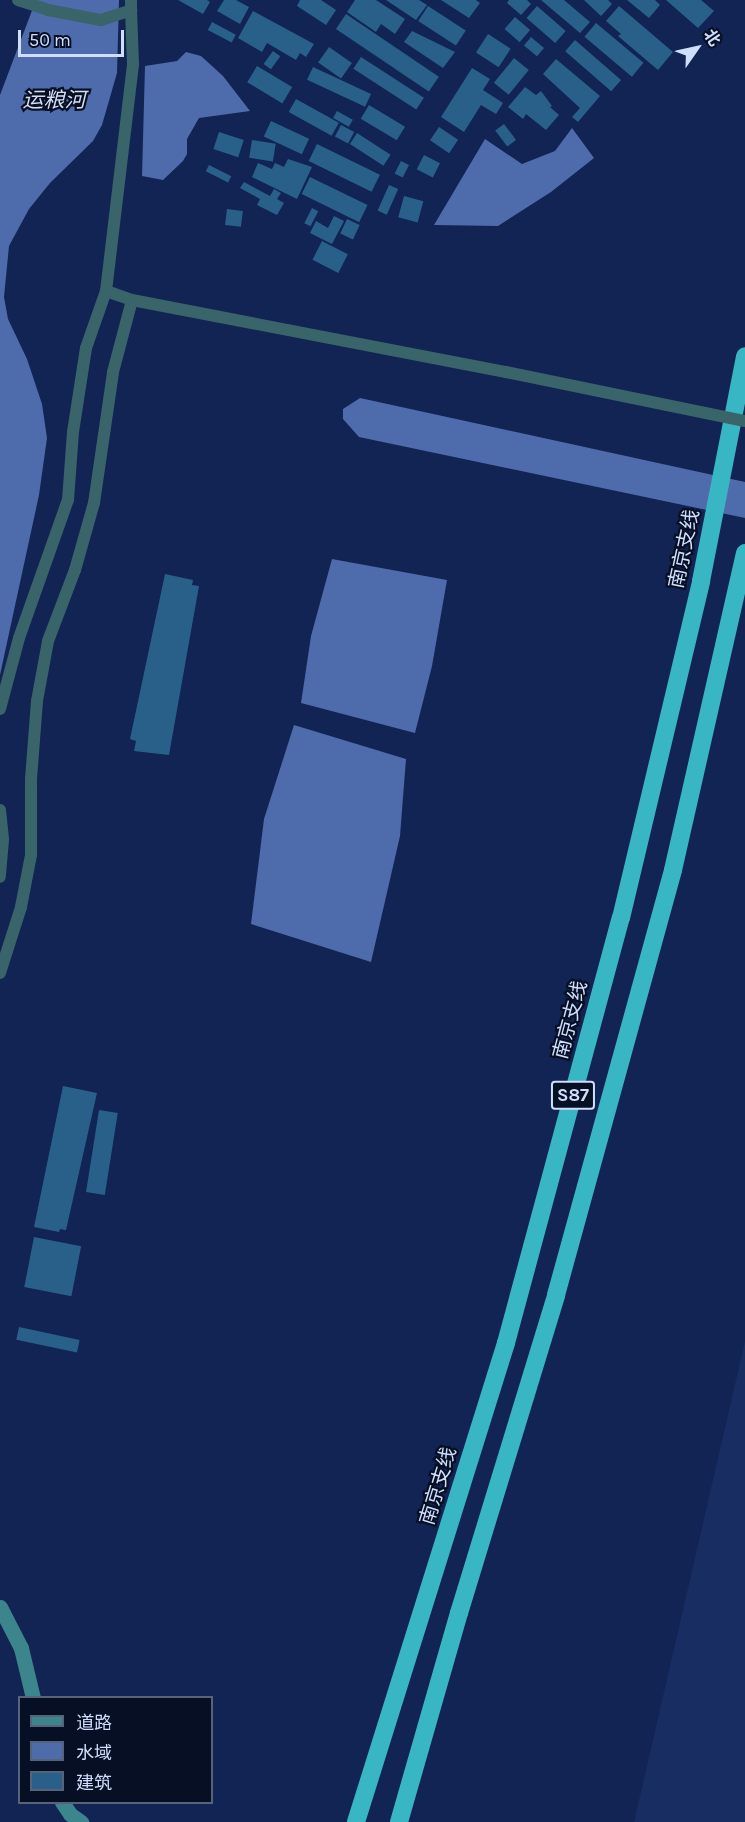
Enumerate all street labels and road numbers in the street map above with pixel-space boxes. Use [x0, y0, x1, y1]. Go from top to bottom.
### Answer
street label: 南京支线 [664, 507, 704, 591]
street label: 南京支线 [548, 978, 592, 1062]
road number: S87 [550, 1080, 596, 1110]
street label: 南京支线 [415, 1444, 461, 1528]

